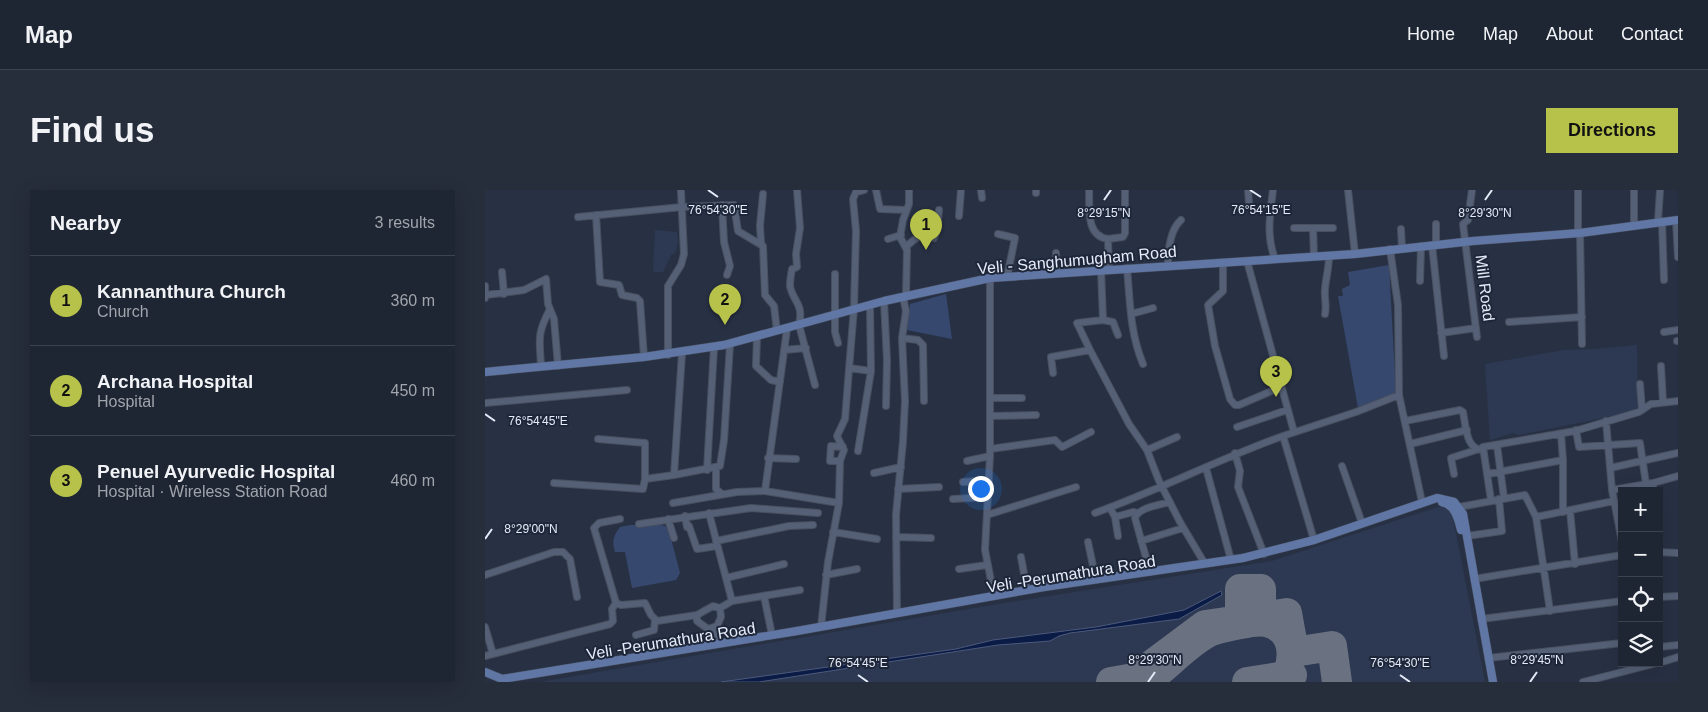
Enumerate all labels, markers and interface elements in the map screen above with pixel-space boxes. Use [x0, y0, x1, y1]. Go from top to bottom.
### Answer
text: Map [25, 21, 73, 48]
text: Home [1407, 24, 1455, 44]
text: Map [1483, 24, 1518, 44]
text: About [1546, 24, 1593, 44]
text: Contact [1621, 24, 1683, 44]
button: Directions [1546, 108, 1678, 153]
text: Find us [30, 110, 154, 149]
text: 76°54'30"E [688, 203, 748, 217]
text: 76°54'15"E [1231, 203, 1291, 217]
text: 8°29'15"N [1077, 206, 1131, 220]
text: 8°29'30"N [1458, 206, 1512, 220]
pin: 1 [910, 209, 942, 250]
text: Nearby [50, 211, 121, 234]
text: 3 results [375, 214, 435, 231]
street label: Veli - Sanghumugham Road [977, 243, 1177, 277]
street label: Mill Road [1472, 254, 1498, 322]
text: Kannanthura Church [97, 281, 286, 302]
pin: 2 [709, 284, 741, 325]
text: 1 [62, 292, 70, 309]
text: 360 m [391, 292, 435, 309]
text: Church [97, 303, 149, 320]
pin: 3 [1260, 356, 1292, 397]
text: Archana Hospital [97, 371, 253, 392]
text: 2 [62, 382, 70, 399]
text: 450 m [391, 382, 435, 399]
text: Hospital [97, 393, 155, 410]
text: 76°54'45"E [508, 414, 568, 428]
text: Penuel Ayurvedic Hospital [97, 461, 335, 482]
text: 3 [62, 472, 70, 489]
text: 460 m [391, 472, 435, 489]
your location [968, 476, 994, 502]
text: Hospital · Wireless Station Road [97, 483, 327, 500]
map controls [1618, 487, 1663, 667]
button: + [1618, 487, 1663, 532]
text: 8°29'00"N [504, 522, 558, 536]
button: − [1618, 532, 1663, 577]
street label: Veli -Perumathura Road [985, 552, 1157, 596]
button: locate [1618, 577, 1663, 622]
street label: Veli -Perumathura Road [585, 619, 757, 663]
button: layers [1618, 622, 1663, 667]
text: 8°29'30"N [1128, 653, 1182, 667]
text: 8°29'45"N [1510, 653, 1564, 667]
text: 76°54'45"E [828, 656, 888, 670]
text: 76°54'30"E [1370, 656, 1430, 670]

